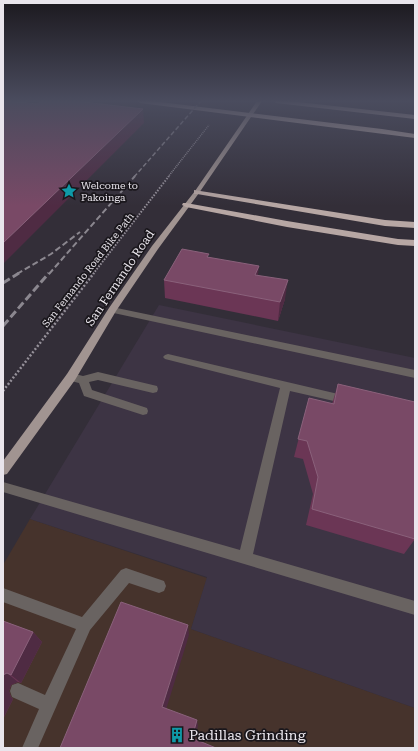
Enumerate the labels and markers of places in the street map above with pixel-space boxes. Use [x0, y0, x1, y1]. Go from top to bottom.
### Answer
place label: Welcome to Pakoinga [81, 180, 138, 203]
place icon: Welcome to Pakoinga [60, 182, 78, 200]
building icon: Padillas Grinding [168, 726, 186, 744]
place label: Padillas Grinding [189, 727, 306, 743]

